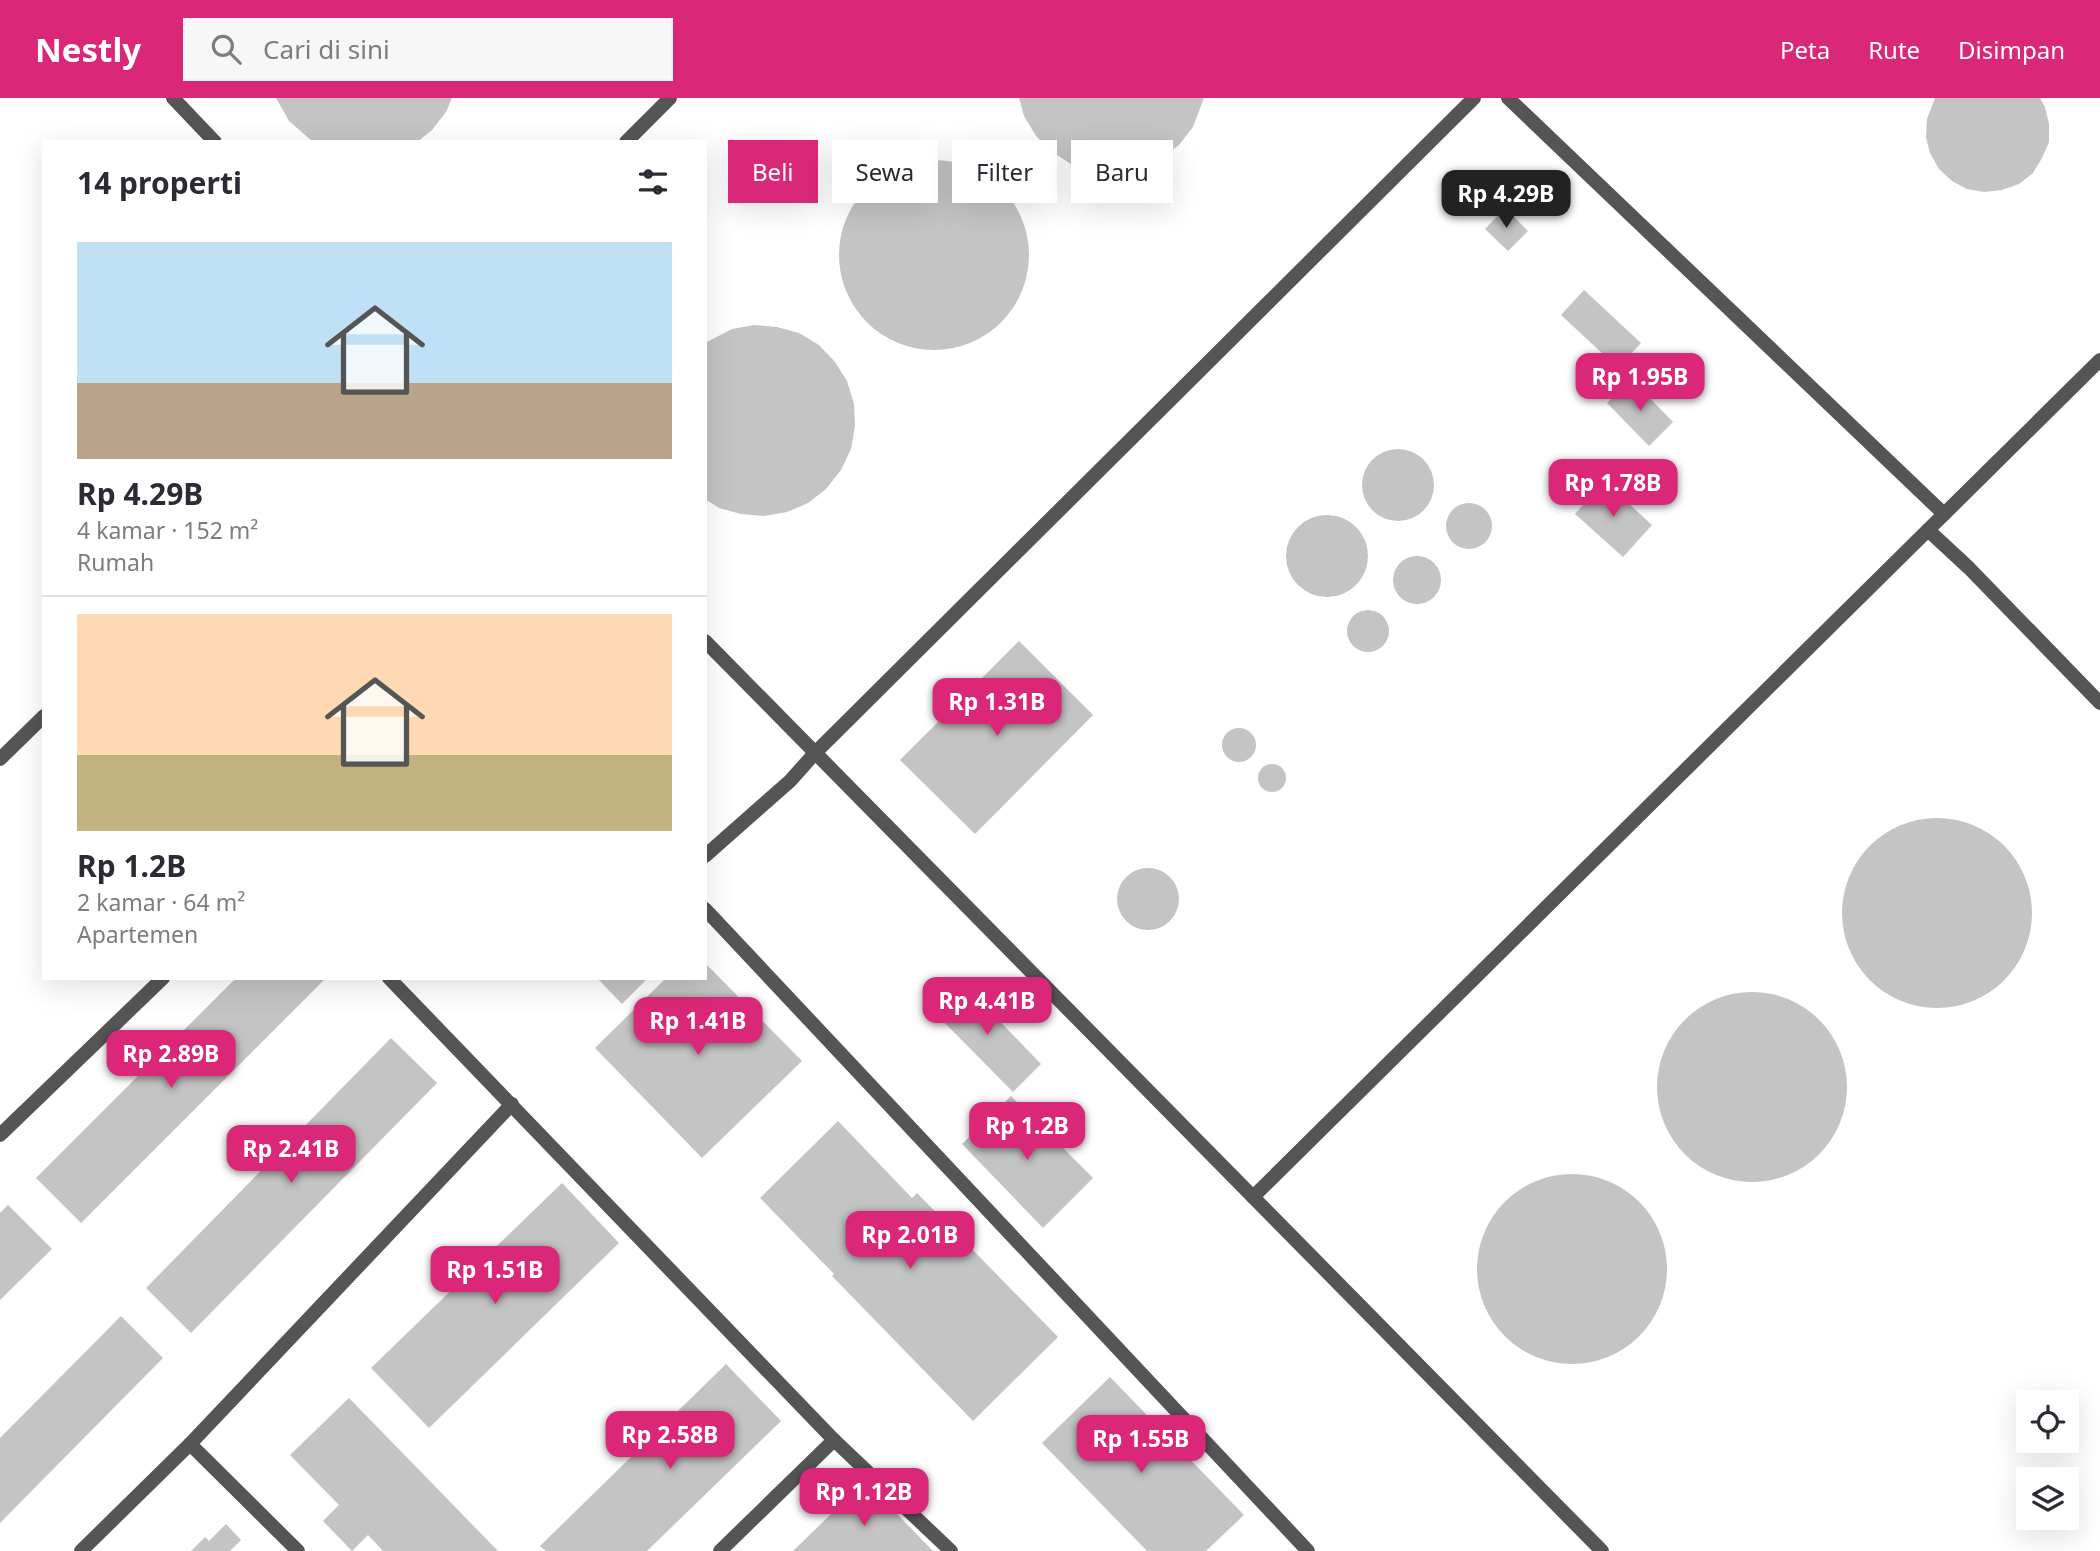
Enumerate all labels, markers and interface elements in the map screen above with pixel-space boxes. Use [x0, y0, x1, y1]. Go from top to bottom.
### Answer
search box [183, 18, 673, 81]
text: Nestly [35, 27, 141, 72]
icon: search [207, 30, 245, 68]
text: Cari di sini [263, 31, 390, 67]
text: Peta [1780, 33, 1830, 66]
text: Rute [1868, 33, 1920, 66]
text: Disimpan [1958, 33, 2065, 66]
chip: Beli [728, 140, 818, 203]
chip: Sewa [832, 140, 938, 203]
chip: Filter [952, 140, 1057, 203]
chip: Baru [1071, 140, 1173, 203]
text: 14 properti [77, 162, 242, 203]
icon: filters [634, 163, 672, 201]
pin: Rp 4.29B [1434, 170, 1578, 230]
text: Rp 4.29B [1458, 177, 1554, 209]
icon: home [312, 287, 438, 413]
pin: Rp 1.95B [1568, 354, 1712, 413]
text: Rp 1.95B [1592, 360, 1688, 392]
pin: Rp 1.78B [1541, 460, 1685, 519]
text: Rp 1.78B [1565, 466, 1661, 498]
text: Rp 4.29B [77, 473, 203, 514]
text: 4 kamar · 152 m² [77, 514, 258, 546]
text: Rumah [77, 546, 154, 578]
icon: home [312, 659, 438, 785]
pin: Rp 1.31B [925, 678, 1069, 738]
text: Rp 1.31B [949, 685, 1045, 717]
text: Rp 1.2B [77, 845, 186, 886]
text: 2 kamar · 64 m² [77, 886, 245, 918]
text: Apartemen [77, 918, 198, 950]
pin: Rp 4.41B [915, 978, 1059, 1037]
text: Rp 4.41B [939, 984, 1035, 1016]
pin: Rp 1.41B [626, 998, 770, 1057]
text: Rp 1.41B [650, 1004, 746, 1036]
pin: Rp 2.89B [99, 1030, 243, 1090]
text: Rp 2.89B [123, 1037, 219, 1069]
pin: Rp 1.2B [962, 1102, 1092, 1162]
text: Rp 1.2B [985, 1109, 1069, 1141]
pin: Rp 2.41B [219, 1126, 363, 1185]
text: Rp 2.41B [243, 1132, 339, 1164]
pin: Rp 2.01B [838, 1212, 982, 1271]
text: Rp 2.01B [862, 1218, 958, 1250]
pin: Rp 1.51B [423, 1246, 567, 1306]
text: Rp 1.51B [447, 1253, 543, 1285]
map controls [2016, 1390, 2079, 1530]
button: locate [2016, 1390, 2079, 1453]
pin: Rp 2.58B [598, 1412, 742, 1471]
pin: Rp 1.55B [1069, 1416, 1213, 1475]
text: Rp 2.58B [622, 1418, 718, 1450]
text: Rp 1.55B [1093, 1422, 1189, 1454]
button: layers [2016, 1467, 2079, 1530]
pin: Rp 1.12B [792, 1468, 936, 1528]
text: Rp 1.12B [816, 1475, 912, 1507]

